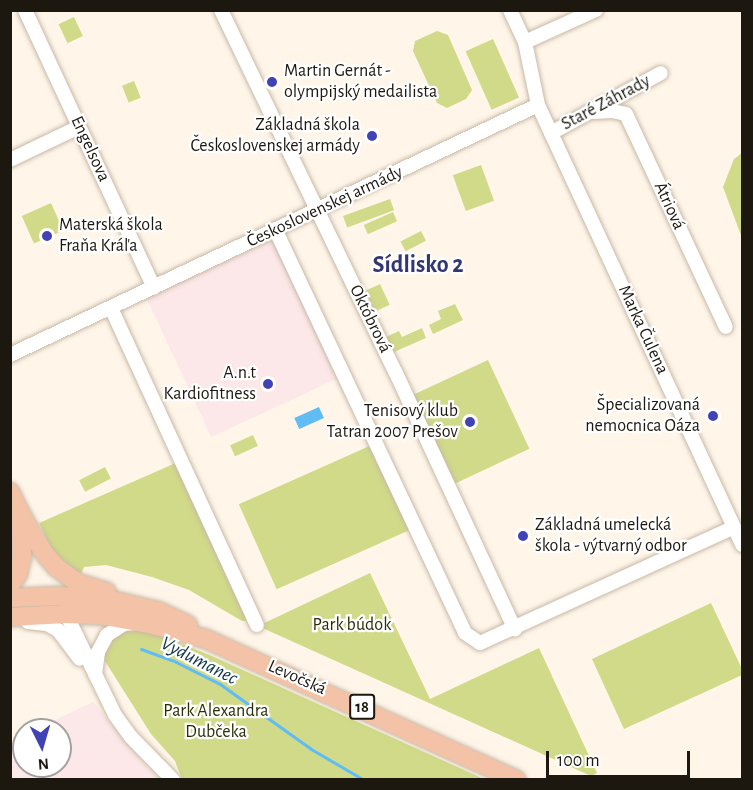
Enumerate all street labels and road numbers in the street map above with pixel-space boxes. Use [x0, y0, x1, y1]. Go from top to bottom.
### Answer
street label: Staré Záhrady [558, 71, 654, 135]
street label: Engelsova [65, 113, 115, 185]
street label: Československej armády [244, 161, 406, 253]
street label: Átriová [649, 179, 689, 233]
street label: Októbrová [344, 281, 396, 357]
street label: Marka Čulena [613, 282, 673, 378]
street label: Levočská [265, 656, 329, 700]
road number: 18 [348, 694, 376, 720]

